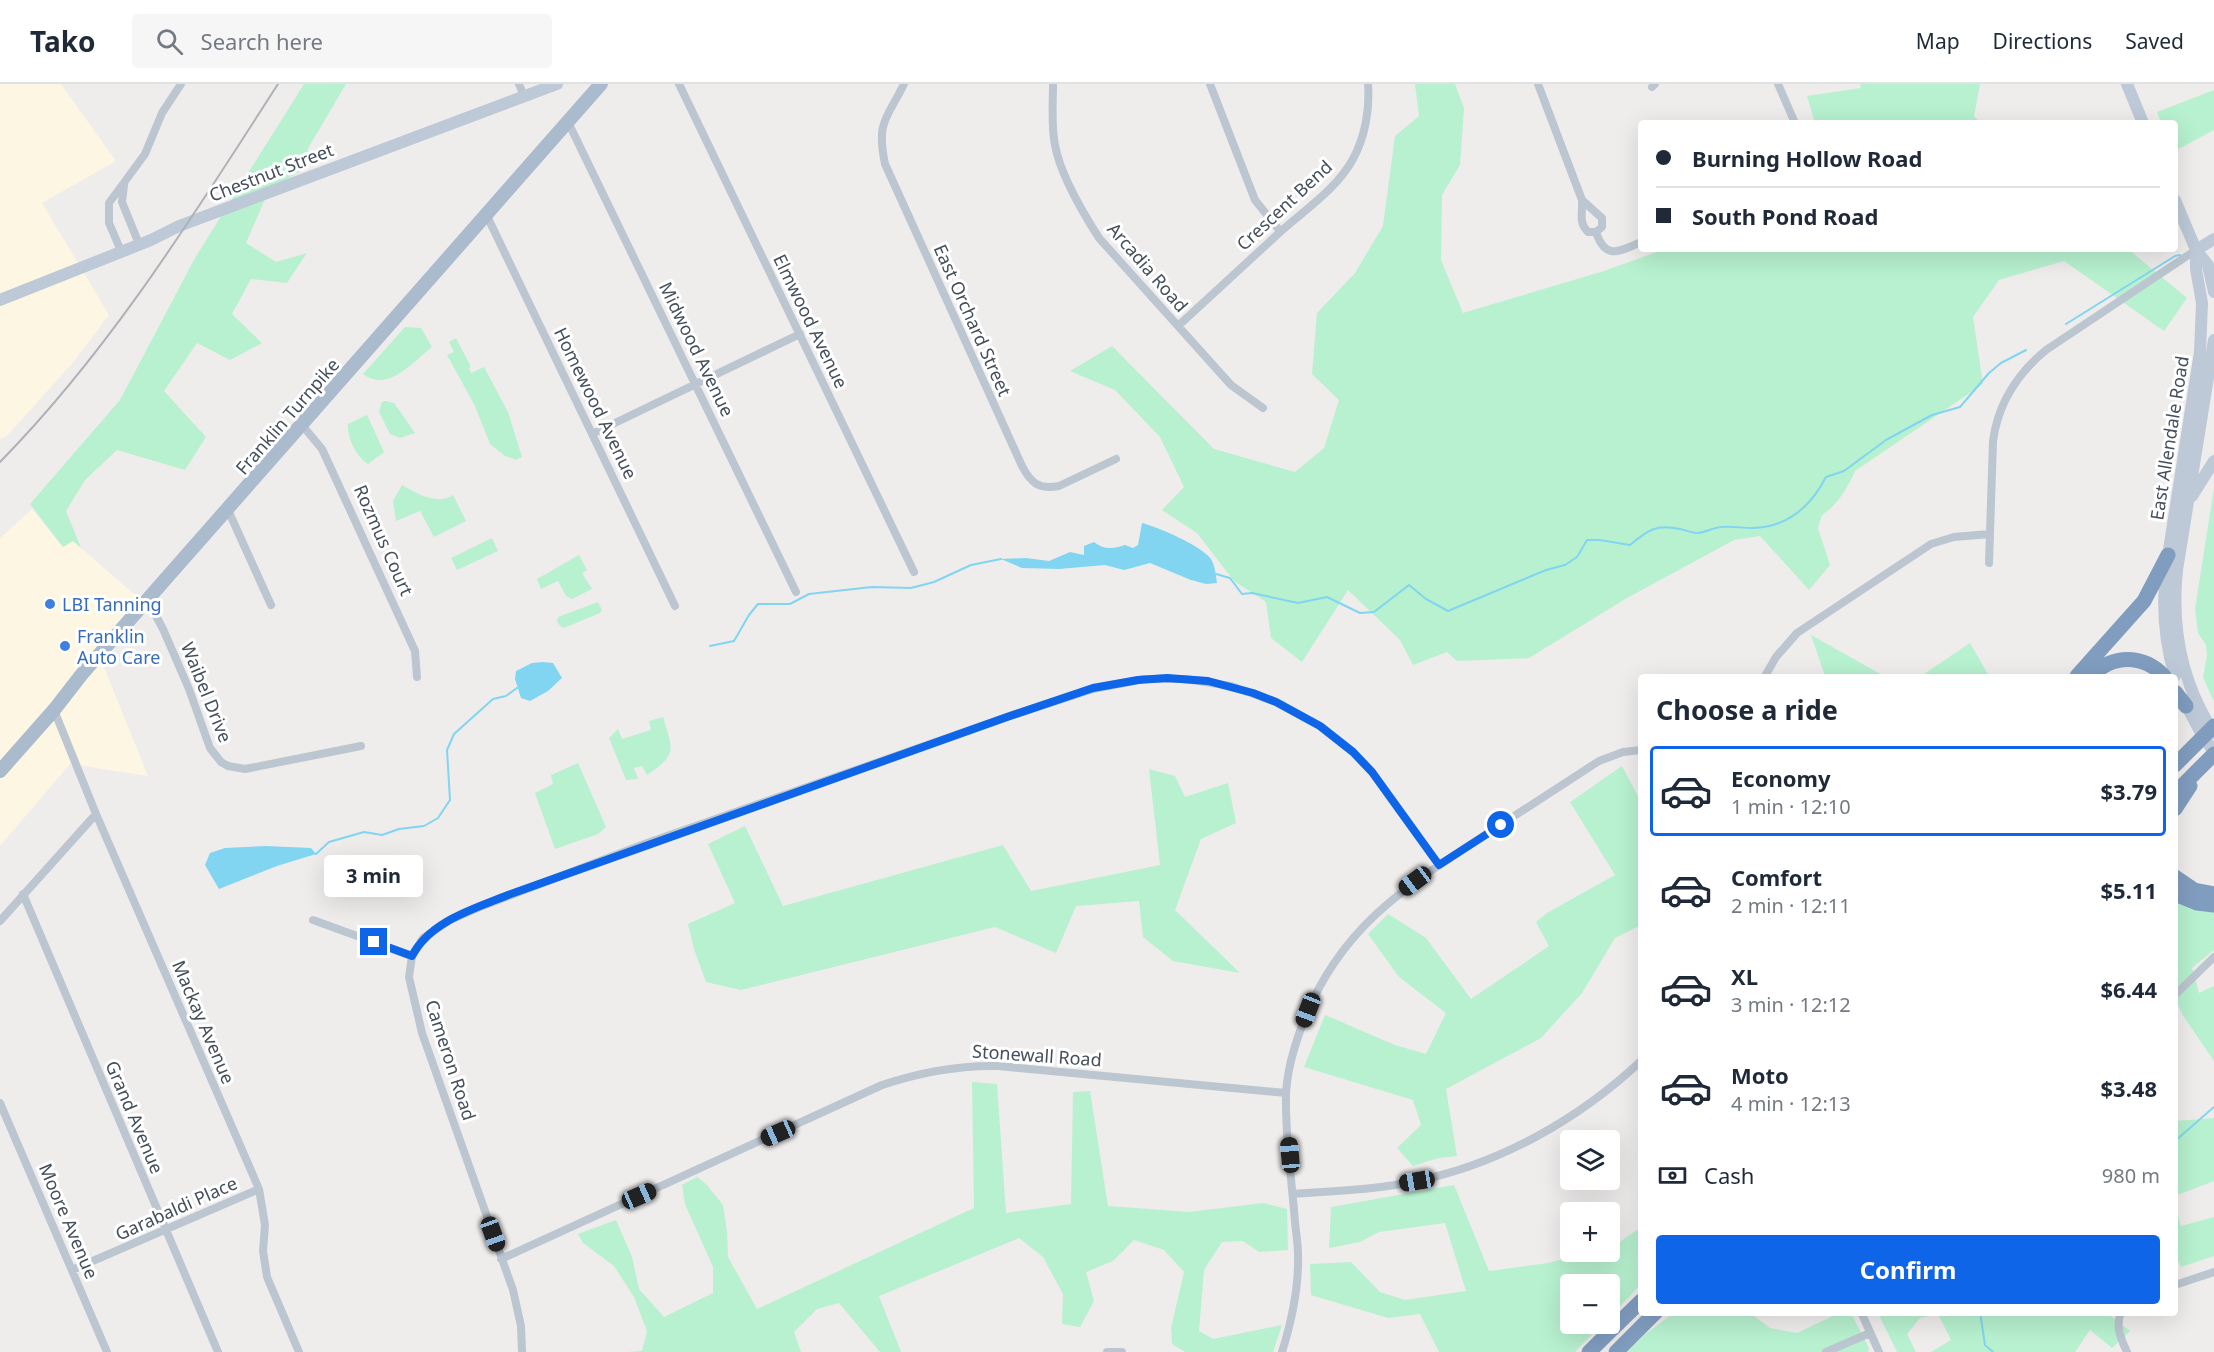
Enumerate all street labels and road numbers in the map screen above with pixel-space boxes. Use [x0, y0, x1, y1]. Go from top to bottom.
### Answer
street label: Chestnut Street [205, 137, 337, 207]
street label: Crescent Bend [1231, 154, 1337, 256]
street label: Arcadia Road [1103, 217, 1193, 317]
street label: East Orchard Street [929, 240, 1018, 400]
street label: Elmwood Avenue [768, 250, 854, 392]
street label: Midwood Avenue [654, 278, 740, 420]
street label: Homewood Avenue [549, 323, 643, 483]
street label: Franklin Turnpike [230, 353, 344, 479]
street label: East Allendale Road [2144, 354, 2194, 522]
street label: Rozmus Court [349, 481, 419, 600]
street label: Waibel Drive [176, 638, 238, 746]
street label: Mackay Avenue [167, 957, 241, 1087]
street label: Cameron Road [420, 997, 482, 1123]
street label: Stonewall Road [971, 1039, 1103, 1071]
street label: Grand Avenue [100, 1057, 170, 1177]
street label: Moore Avenue [34, 1160, 104, 1282]
street label: Garabaldi Place [111, 1170, 241, 1246]

